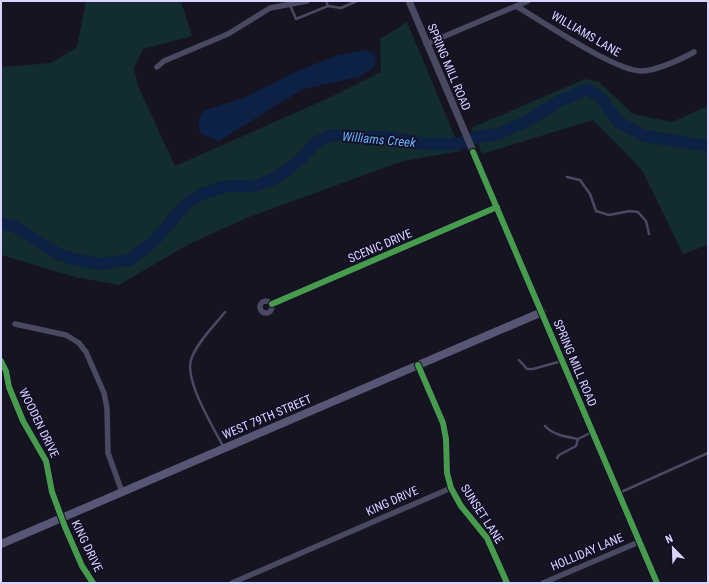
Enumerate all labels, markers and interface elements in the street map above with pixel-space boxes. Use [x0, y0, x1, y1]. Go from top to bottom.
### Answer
street label: WILLIAMS LANE [549, 8, 623, 60]
street label: SPRING MILL ROAD [424, 21, 474, 113]
water label: Williams Creek [342, 129, 417, 150]
street label: SCENIC DRIVE [346, 226, 414, 266]
street label: SPRING MILL ROAD [550, 317, 600, 409]
street label: WOODEN DRIVE [16, 386, 62, 460]
street label: WEST 79TH STREET [220, 392, 314, 442]
street label: SUNSET LANE [458, 482, 506, 546]
street label: KING DRIVE [364, 483, 420, 519]
street label: KING DRIVE [68, 518, 106, 574]
north arrow [653, 528, 693, 568]
street label: HOLLIDAY LANE [549, 530, 625, 574]
text: N [664, 532, 675, 547]

